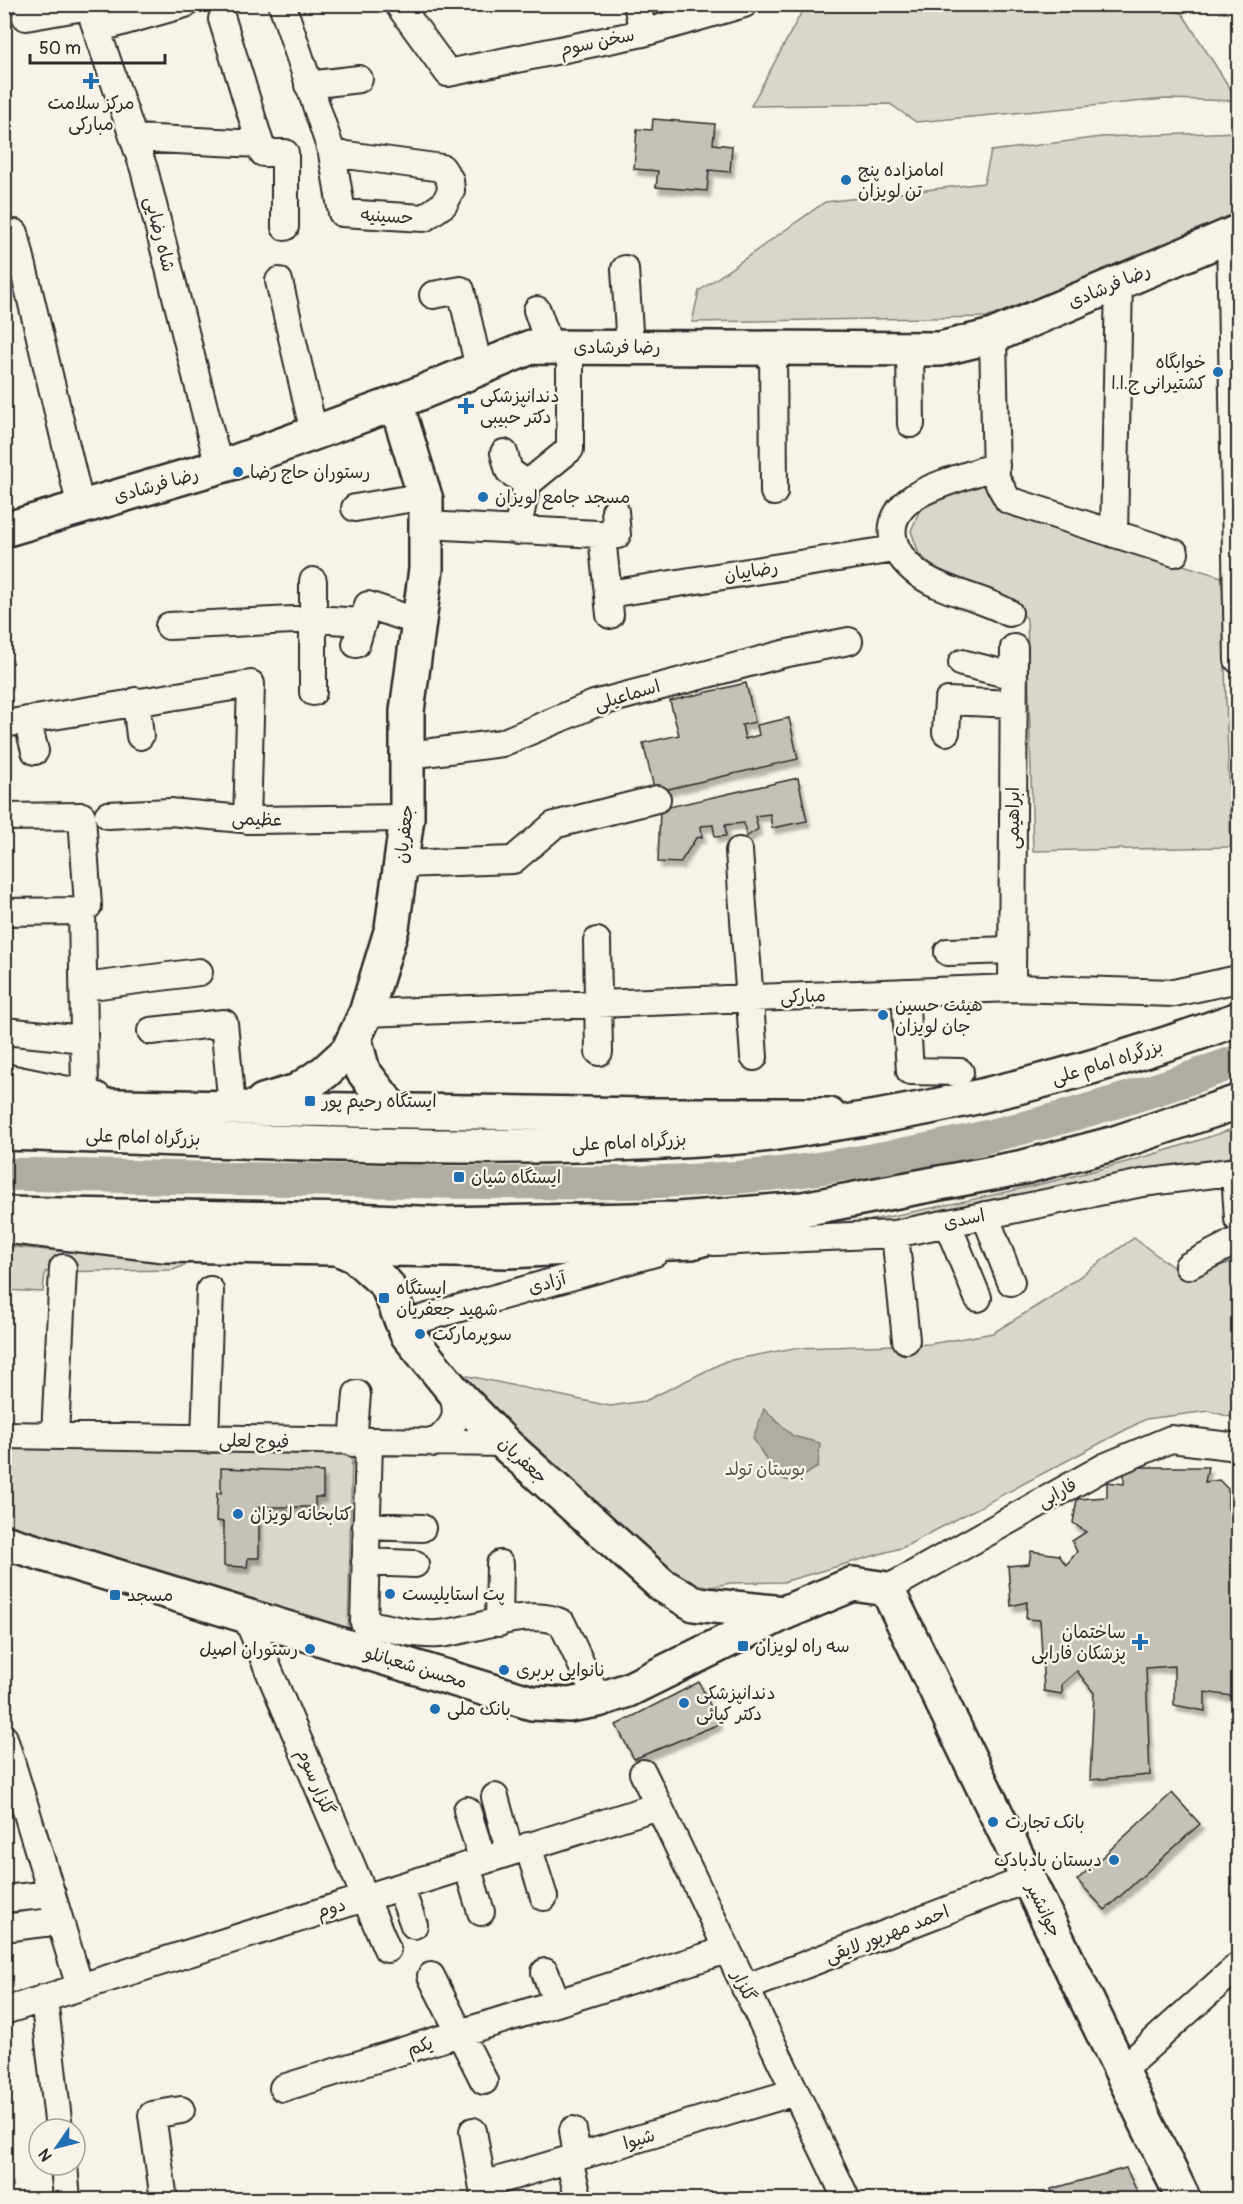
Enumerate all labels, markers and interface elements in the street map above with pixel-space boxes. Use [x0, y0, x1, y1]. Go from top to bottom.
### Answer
street label: سخن سوم [558, 23, 637, 64]
scale bar [30, 27, 165, 65]
text: 50 m [39, 37, 81, 60]
marker: مرکز سلامت مبارکی [82, 72, 100, 90]
place label: مرکز سلامت مبارکی [47, 92, 135, 136]
place label: امامزاده پنج تن لویزان [858, 159, 944, 203]
marker: امامزاده پنج تن لویزان [839, 173, 853, 187]
street label: شاه رضایی [139, 194, 180, 274]
street label: حسینیه [360, 203, 414, 230]
street label: رضا فرشادی [1065, 259, 1154, 314]
street label: رضا فرشادی [573, 336, 661, 359]
place label: خوابگاه کشتیرانی ج.ا.ا [1111, 351, 1206, 395]
marker: خوابگاه کشتیرانی ج.ا.ا [1211, 365, 1225, 379]
place label: دندانپزشکی دکتر حبیبی [480, 385, 560, 429]
marker: دندانپزشکی دکتر حبیبی [457, 397, 475, 415]
place label: رستوران حاج رضا [250, 461, 370, 484]
street label: رضا فرشادی [111, 462, 201, 509]
marker: رستوران حاج رضا [231, 465, 245, 479]
place label: مسجد جامع لویزان [495, 486, 630, 510]
marker: مسجد جامع لویزان [476, 490, 490, 504]
street label: رضاییان [722, 556, 780, 587]
street label: اسماعیلی [591, 675, 663, 716]
street label: ابراهیمی [1002, 787, 1025, 849]
street label: جعفریان [390, 803, 419, 865]
street label: عظیمی [231, 807, 283, 832]
street label: مبارکی [780, 984, 826, 1009]
place label: هیئت حسین جان لویزان [895, 994, 983, 1038]
marker: هیئت حسین جان لویزان [876, 1008, 890, 1022]
street label: بزرگراه امام علی [1049, 1035, 1166, 1092]
place label: ایستگاه رحیم پور [320, 1090, 437, 1115]
marker: ایستگاه رحیم پور [303, 1094, 317, 1108]
street label: بزرگراه امام علی [85, 1124, 201, 1153]
street label: بزرگراه امام علی [571, 1128, 687, 1159]
place label: ایستگاه شیان [471, 1166, 561, 1189]
marker: ایستگاه شیان [452, 1170, 466, 1184]
street label: اسدی [941, 1204, 987, 1235]
street label: آزادی [526, 1267, 570, 1300]
place label: ایستگاه شهید جعفریان [396, 1277, 498, 1321]
marker: ایستگاه شهید جعفریان [377, 1291, 391, 1305]
place label: سوپرمارکت [432, 1323, 512, 1346]
marker: سوپرمارکت [413, 1327, 427, 1341]
street label: فیوج لعلی [219, 1429, 289, 1454]
street label: جعفریان [493, 1432, 552, 1489]
park label: بوستان تولد [725, 1458, 805, 1481]
street label: فارابی [1034, 1473, 1081, 1514]
place label: کتابخانه لویزان [250, 1503, 352, 1526]
marker: کتابخانه لویزان [231, 1507, 245, 1521]
place label: پت استایلیست [402, 1583, 505, 1606]
place label: مسجد [127, 1584, 173, 1607]
marker: پت استایلیست [383, 1587, 397, 1601]
marker: مسجد [108, 1588, 122, 1602]
place label: ساختمان پزشکان فارابی [1031, 1621, 1126, 1665]
marker: ساختمان پزشکان فارابی [1131, 1633, 1149, 1651]
place label: سه راه لویزان [755, 1635, 850, 1658]
place label: رستوران اصیل [199, 1638, 298, 1661]
marker: سه راه لویزان [736, 1639, 750, 1653]
street label: محسن شعبانلو [361, 1641, 470, 1694]
marker: رستوران اصیل [303, 1642, 317, 1656]
place label: نانوایی بربری [516, 1659, 605, 1682]
marker: نانوایی بربری [497, 1663, 511, 1677]
place label: دندانپزشکی دکتر کیائی [696, 1682, 776, 1726]
marker: دندانپزشکی دکتر کیائی [677, 1696, 691, 1710]
place label: بانک ملی [447, 1698, 511, 1721]
marker: بانک ملی [428, 1702, 442, 1716]
street label: گلزار سوم [289, 1745, 340, 1820]
place label: بانک تجارت [1005, 1811, 1085, 1834]
marker: بانک تجارت [986, 1815, 1000, 1829]
place label: دبستان بادبادک [994, 1849, 1102, 1872]
marker: دبستان بادبادک [1107, 1853, 1121, 1867]
street label: جوانشیر [1020, 1878, 1066, 1941]
street label: دوم [314, 1893, 349, 1926]
street label: احمد مهرپور لایقی [822, 1900, 952, 1969]
street label: گلزار [725, 1965, 761, 2006]
street label: یکم [405, 2032, 436, 2063]
north arrow [27, 2117, 87, 2177]
street label: شیوا [621, 2124, 658, 2155]
text: N [34, 2145, 57, 2165]

